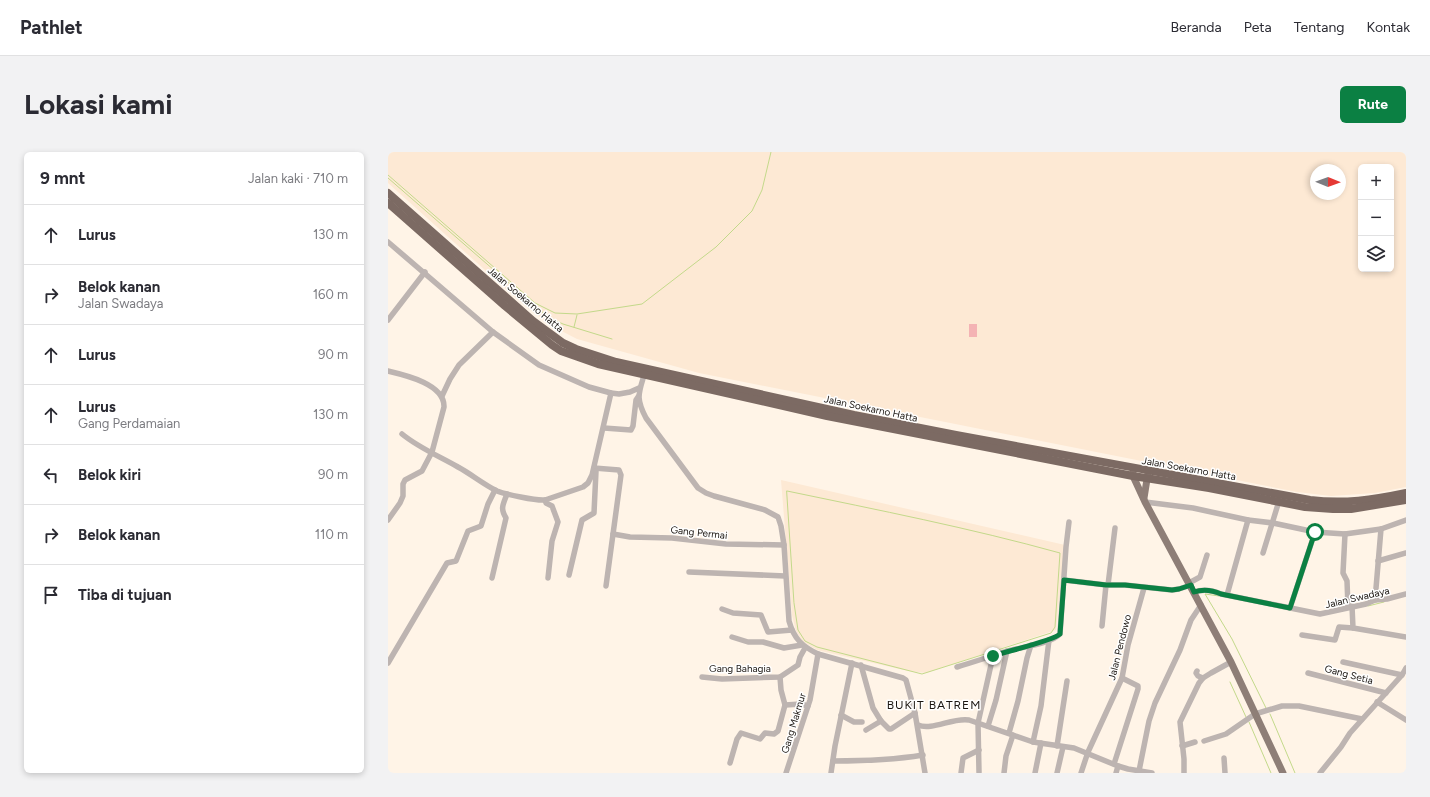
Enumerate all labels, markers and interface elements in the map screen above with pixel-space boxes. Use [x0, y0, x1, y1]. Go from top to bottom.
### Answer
text: Pathlet [20, 16, 83, 39]
text: Beranda [1170, 19, 1222, 36]
text: Peta [1244, 19, 1272, 36]
text: Tentang [1294, 19, 1344, 36]
text: Kontak [1366, 19, 1410, 36]
button: Rute [1340, 86, 1406, 123]
text: Lokasi kami [24, 87, 173, 121]
north arrow [1310, 164, 1346, 200]
map controls [1358, 164, 1394, 272]
button: + [1358, 164, 1394, 200]
text: 9 mnt [40, 168, 85, 188]
text: Jalan kaki · 710 m [248, 171, 348, 186]
button: − [1358, 200, 1394, 236]
icon: ahead [40, 224, 62, 246]
text: Lurus [78, 226, 116, 244]
text: 130 m [313, 227, 348, 242]
button: layers [1358, 236, 1394, 272]
street label: Jalan Soekarno Hatta [485, 264, 566, 335]
text: Belok kanan [78, 278, 160, 296]
icon: right [40, 284, 62, 306]
text: 160 m [313, 287, 348, 302]
text: Jalan Swadaya [78, 296, 163, 311]
icon: ahead [40, 344, 62, 366]
text: Lurus [78, 346, 116, 364]
text: 90 m [318, 347, 348, 362]
street label: Jalan Soekarno Hatta [823, 392, 919, 425]
text: Lurus [78, 398, 116, 416]
icon: ahead [40, 404, 62, 426]
text: 130 m [313, 407, 348, 422]
text: Gang Perdamaian [78, 416, 180, 431]
street label: Jalan Soekarno Hatta [1141, 454, 1237, 483]
icon: left [40, 464, 62, 486]
text: Belok kiri [78, 466, 141, 484]
text: 90 m [318, 467, 348, 482]
street label: Gang Permai [670, 523, 728, 542]
route start [1306, 523, 1324, 541]
icon: right [40, 524, 62, 546]
text: Belok kanan [78, 526, 160, 544]
text: 110 m [315, 527, 348, 542]
icon: arrive [40, 584, 62, 606]
street label: Jalan Swadaya [1324, 584, 1391, 611]
text: Tiba di tujuan [78, 586, 172, 604]
street label: Jalan Pendowo [1105, 613, 1134, 681]
route end [984, 647, 1002, 665]
street label: Gang Bahagia [709, 662, 771, 675]
street label: Gang Setia [1323, 662, 1374, 687]
street label: Gang Makmur [778, 691, 809, 755]
district label: BUKIT BATREM [887, 698, 981, 712]

